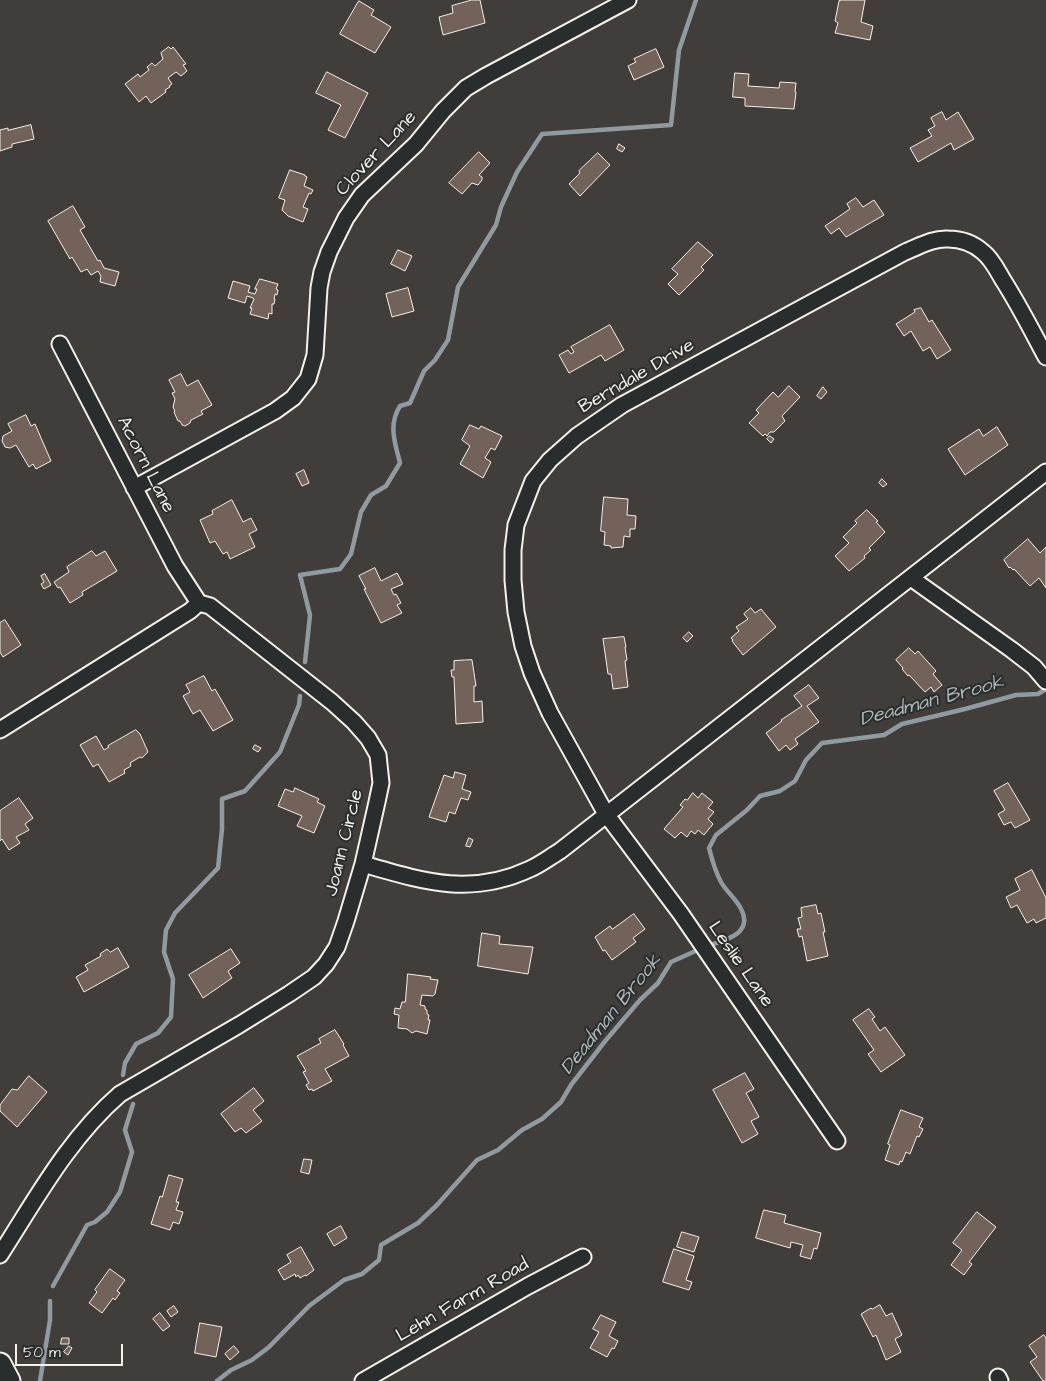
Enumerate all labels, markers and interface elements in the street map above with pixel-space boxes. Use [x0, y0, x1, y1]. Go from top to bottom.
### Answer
street label: Clover Lane [332, 107, 422, 201]
street label: Berndale Drive [575, 335, 699, 419]
street label: Acorn Lane [111, 413, 179, 517]
water label: Deadman Brook [857, 671, 1007, 733]
street label: Joann Circle [321, 787, 369, 899]
street label: Leslie Lane [702, 918, 778, 1012]
water label: Deadman Brook [556, 950, 668, 1080]
street label: Lehn Farm Road [393, 1254, 533, 1348]
scale bar [18, 1334, 125, 1366]
text: 50 m [23, 1342, 61, 1363]

